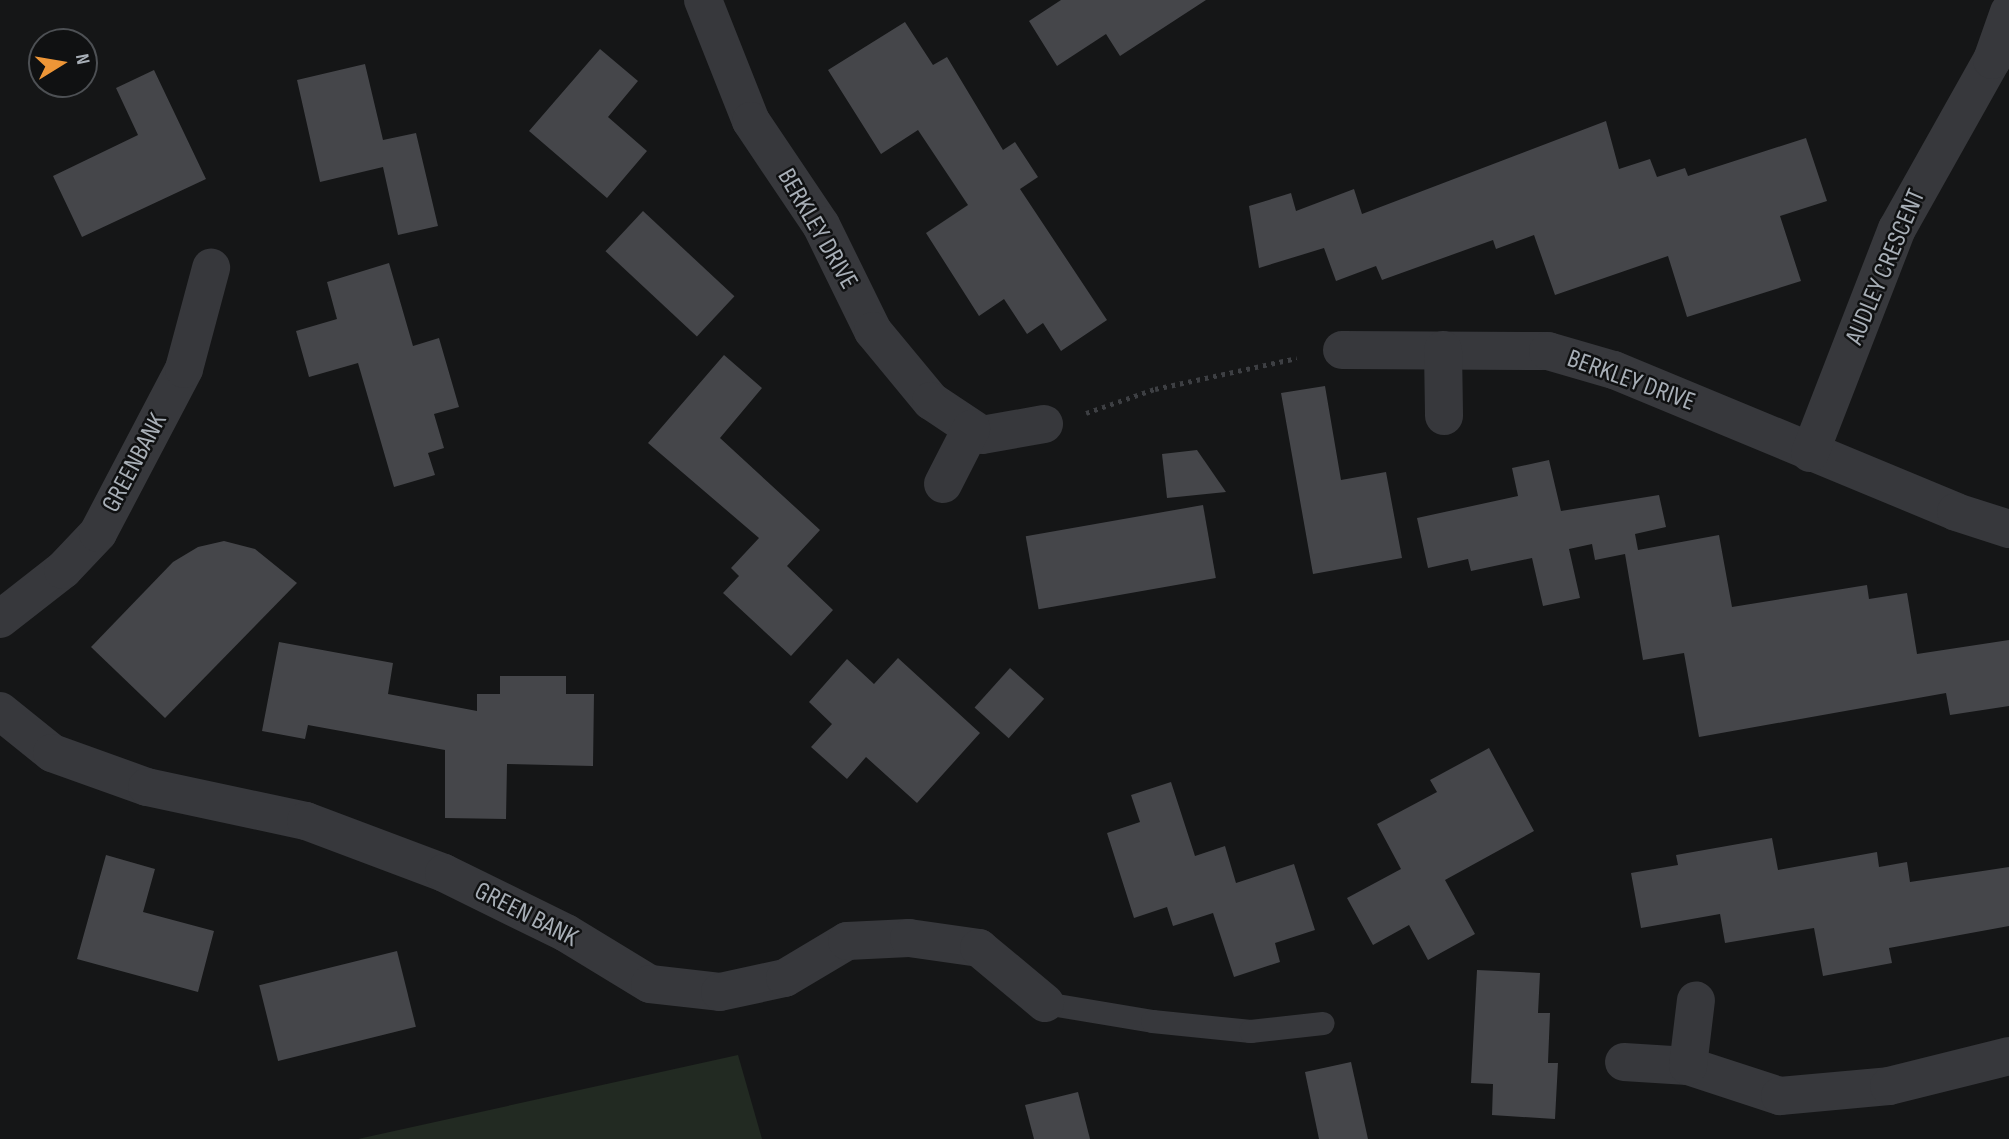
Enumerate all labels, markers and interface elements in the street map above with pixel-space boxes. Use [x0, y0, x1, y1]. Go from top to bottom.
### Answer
north arrow [28, 28, 98, 98]
text: N [70, 52, 94, 66]
street label: BERKLEY DRIVE [770, 163, 864, 295]
street label: AUDLEY CRESCENT [1839, 185, 1933, 349]
street label: BERKLEY DRIVE [1563, 343, 1699, 419]
street label: GREENBANK [96, 408, 174, 518]
street label: GREEN BANK [469, 876, 583, 954]

